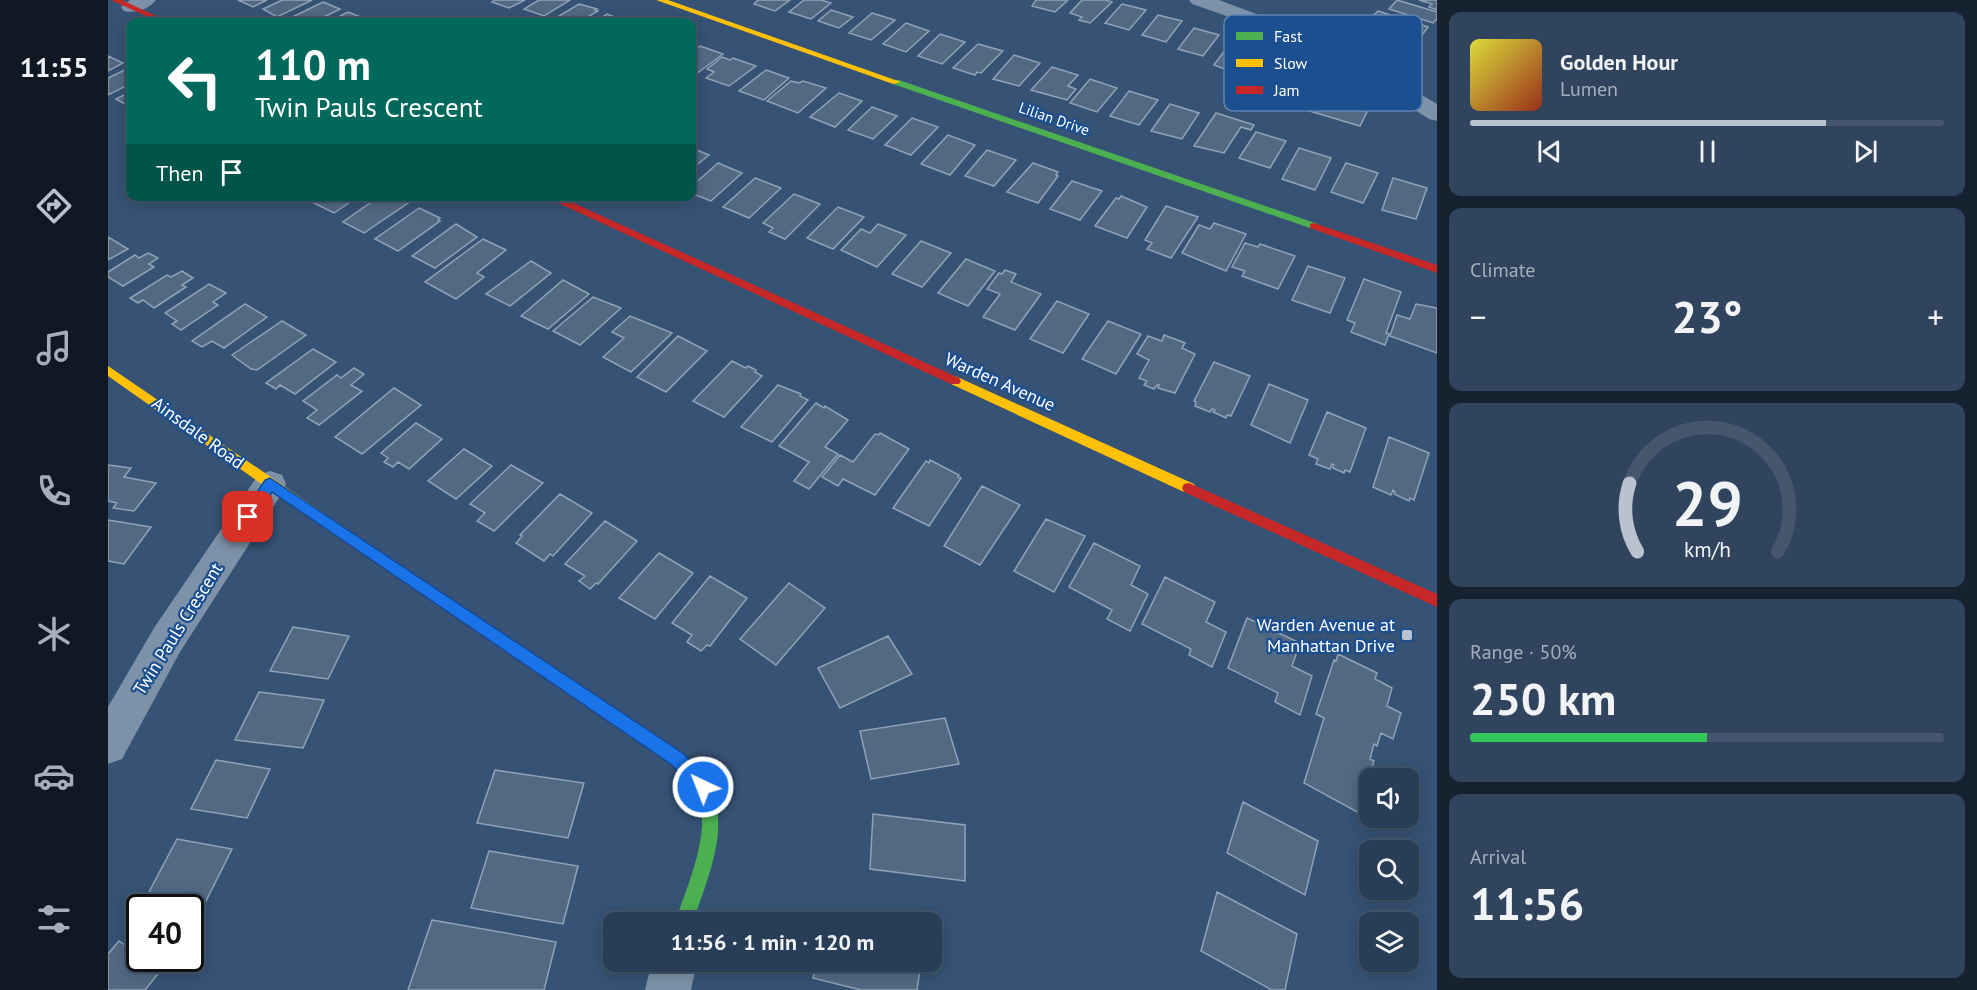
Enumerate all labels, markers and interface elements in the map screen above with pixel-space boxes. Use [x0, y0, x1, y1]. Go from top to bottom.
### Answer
legend [1224, 15, 1422, 111]
text: Fast [1274, 26, 1303, 46]
text: 110 m [255, 37, 371, 92]
icon: left [156, 42, 234, 120]
text: Golden Hour [1560, 48, 1678, 76]
text: 11:55 [20, 50, 88, 84]
text: Slow [1274, 53, 1308, 73]
text: Lumen [1560, 76, 1618, 102]
text: Jam [1273, 80, 1300, 100]
text: Twin Pauls Crescent [255, 90, 483, 124]
street label: Lilian Drive [1016, 98, 1092, 139]
icon: previous [1533, 135, 1566, 168]
icon: pause [1691, 135, 1724, 168]
icon: next [1849, 135, 1882, 168]
icon: arrive [215, 156, 248, 189]
text: Then [156, 159, 203, 187]
icon: directions [33, 185, 75, 227]
text: Climate [1470, 257, 1536, 283]
text: 23° [1672, 287, 1742, 345]
text: − [1470, 295, 1487, 338]
text: + [1927, 295, 1944, 338]
icon: music [33, 327, 75, 369]
street label: Warden Avenue [941, 347, 1059, 416]
street label: Ainsdale Road [148, 391, 249, 474]
text: 29 [1672, 462, 1742, 543]
icon: phone [33, 470, 75, 512]
pin [222, 491, 273, 542]
icon: arrive [231, 500, 264, 533]
text: km/h [1683, 535, 1730, 563]
street label: Twin Pauls Crescent [128, 558, 228, 699]
icon: climate [33, 613, 75, 655]
place label: Warden Avenue at Manhattan Drive [1257, 613, 1395, 657]
marker: Warden Avenue at Manhattan Drive [1400, 628, 1414, 642]
text: Range · 50% [1470, 639, 1577, 665]
text: 250 km [1470, 669, 1616, 727]
icon: car [33, 755, 75, 797]
position arrow [671, 755, 735, 819]
map controls [1359, 768, 1419, 972]
button: sound [1359, 768, 1419, 828]
button: search [1359, 840, 1419, 900]
text: Arrival [1470, 844, 1526, 870]
text: 11:56 [1470, 874, 1584, 932]
speed limit sign: 40 [126, 894, 204, 972]
icon: filters [33, 898, 75, 940]
button: layers [1359, 912, 1419, 972]
text: 11:56 · 1 min · 120 m [671, 928, 874, 956]

